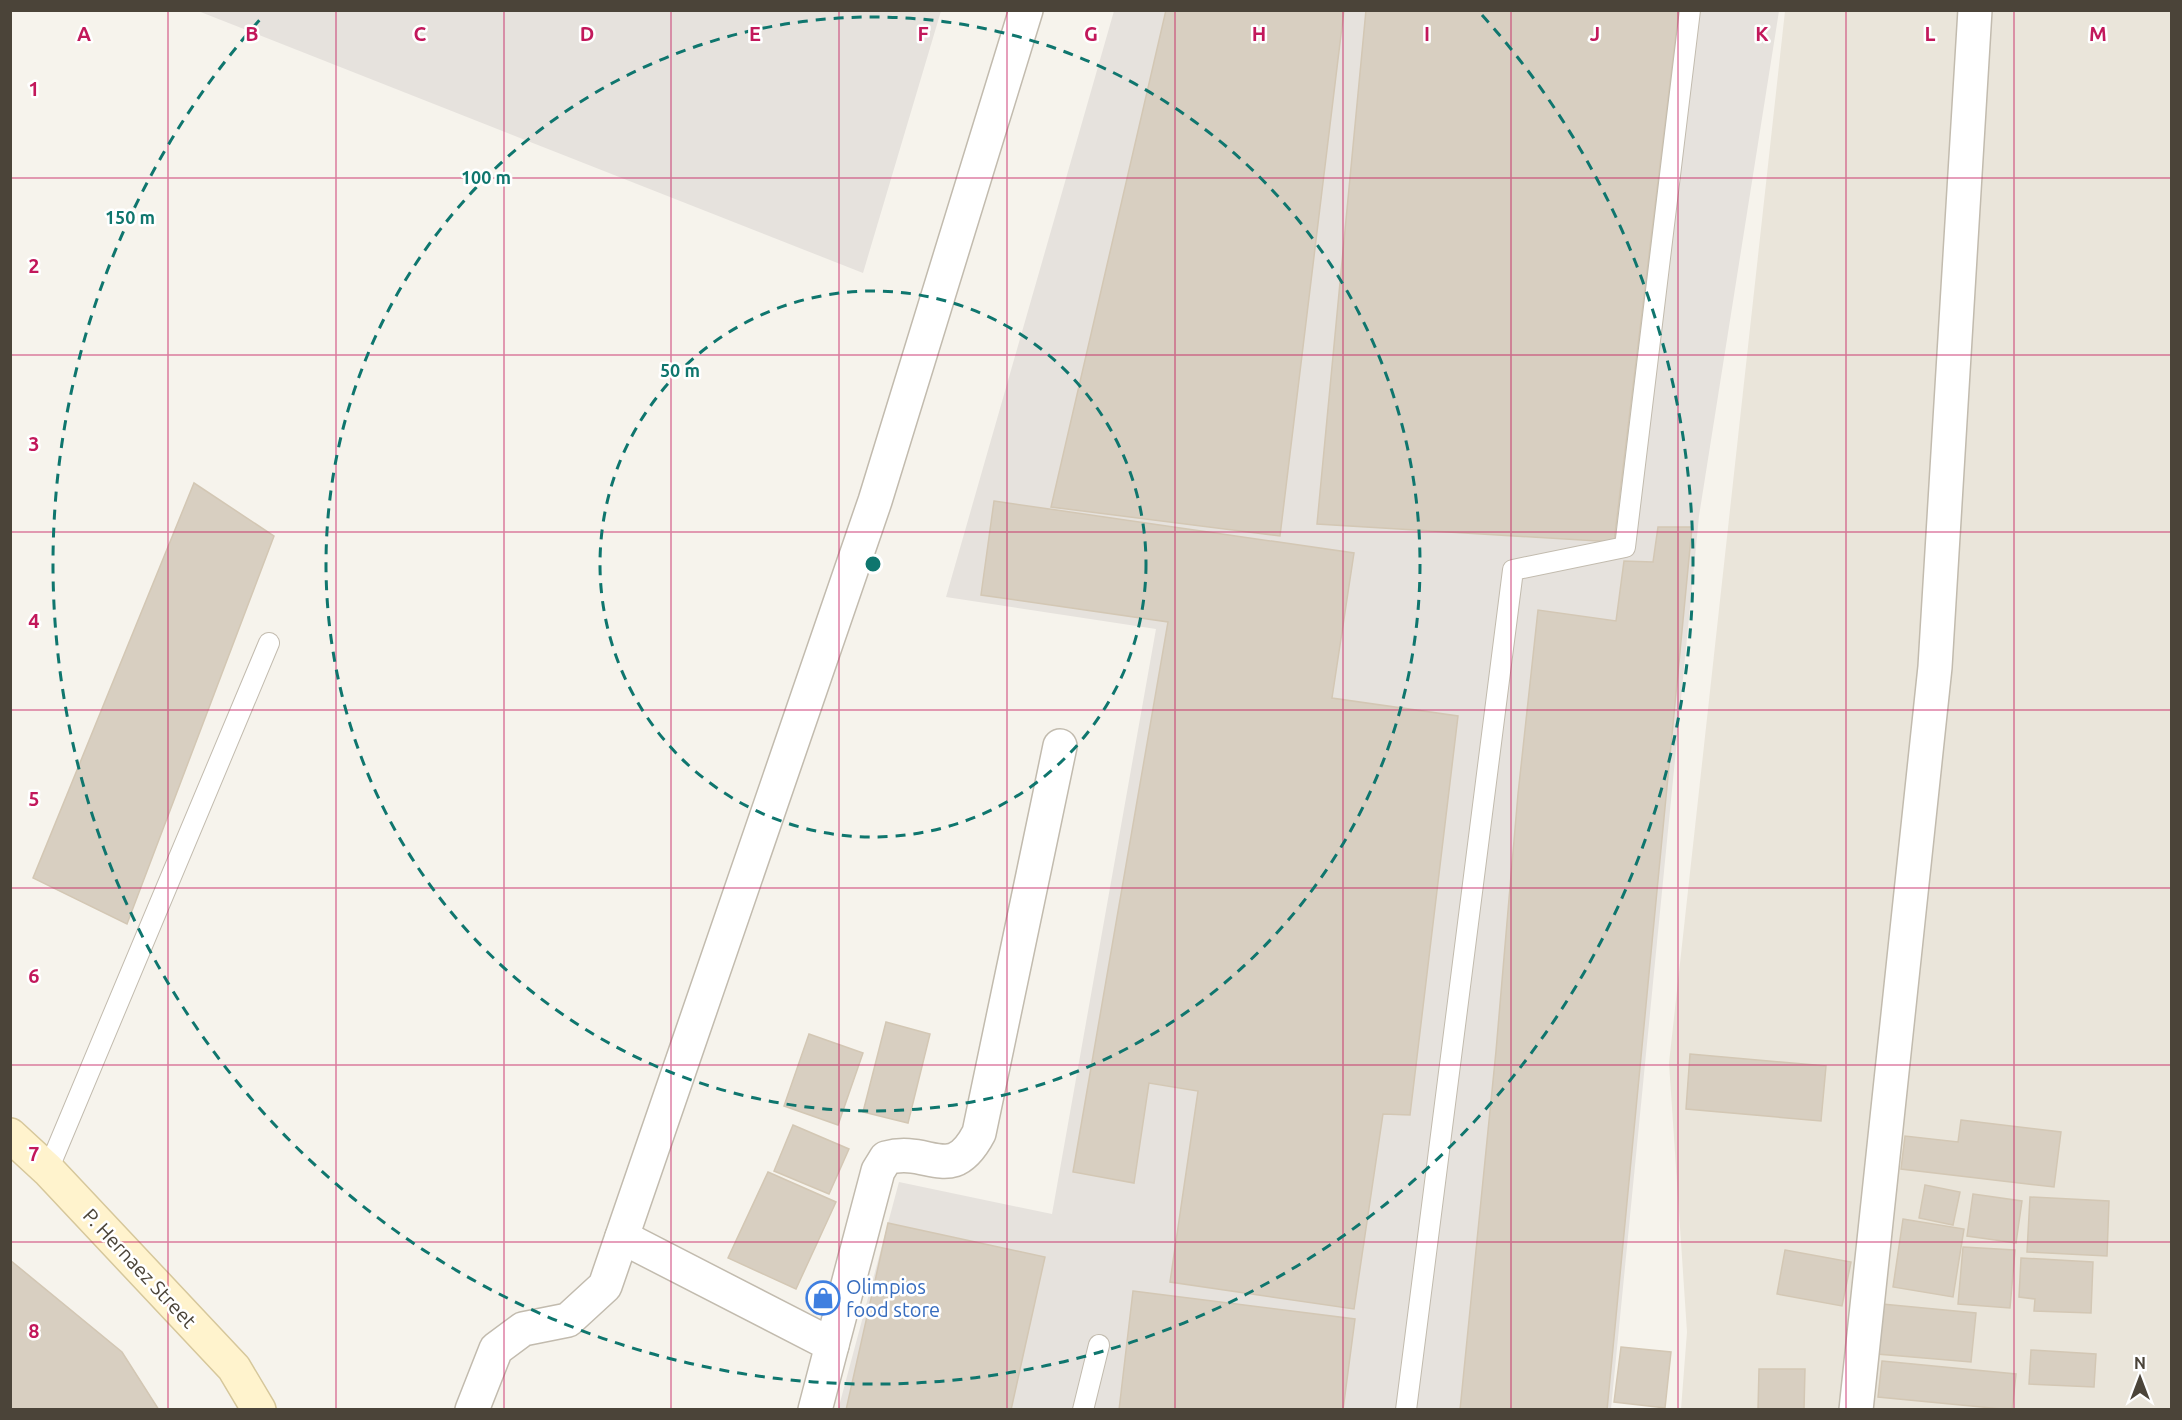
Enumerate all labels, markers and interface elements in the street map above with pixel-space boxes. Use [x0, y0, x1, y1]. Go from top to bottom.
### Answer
text: A [77, 22, 91, 45]
text: B [245, 22, 259, 45]
text: C [414, 22, 427, 45]
text: D [580, 22, 594, 45]
text: E [749, 22, 761, 45]
text: F [917, 22, 929, 45]
text: G [1084, 22, 1098, 45]
text: H [1252, 22, 1266, 45]
text: I [1424, 22, 1430, 45]
text: J [1590, 22, 1600, 45]
text: K [1755, 22, 1769, 45]
text: L [1925, 22, 1936, 45]
text: M [2089, 22, 2107, 45]
text: 1 [28, 77, 40, 100]
text: 100 m [461, 167, 511, 187]
text: 150 m [105, 207, 155, 227]
text: 2 [28, 254, 40, 277]
text: 50 m [660, 360, 700, 380]
text: 3 [28, 432, 40, 455]
centre of rings [863, 554, 883, 574]
text: 4 [28, 609, 40, 632]
text: 5 [28, 787, 40, 810]
text: 6 [28, 964, 40, 987]
text: 7 [28, 1142, 40, 1165]
street label: P. Hernaez Street [79, 1204, 201, 1333]
place label: Olimpios food store [846, 1275, 940, 1321]
shop icon: Olimpios food store [805, 1280, 841, 1316]
text: 8 [28, 1319, 40, 1342]
north arrow [2110, 1348, 2170, 1408]
text: N [2134, 1354, 2146, 1372]

